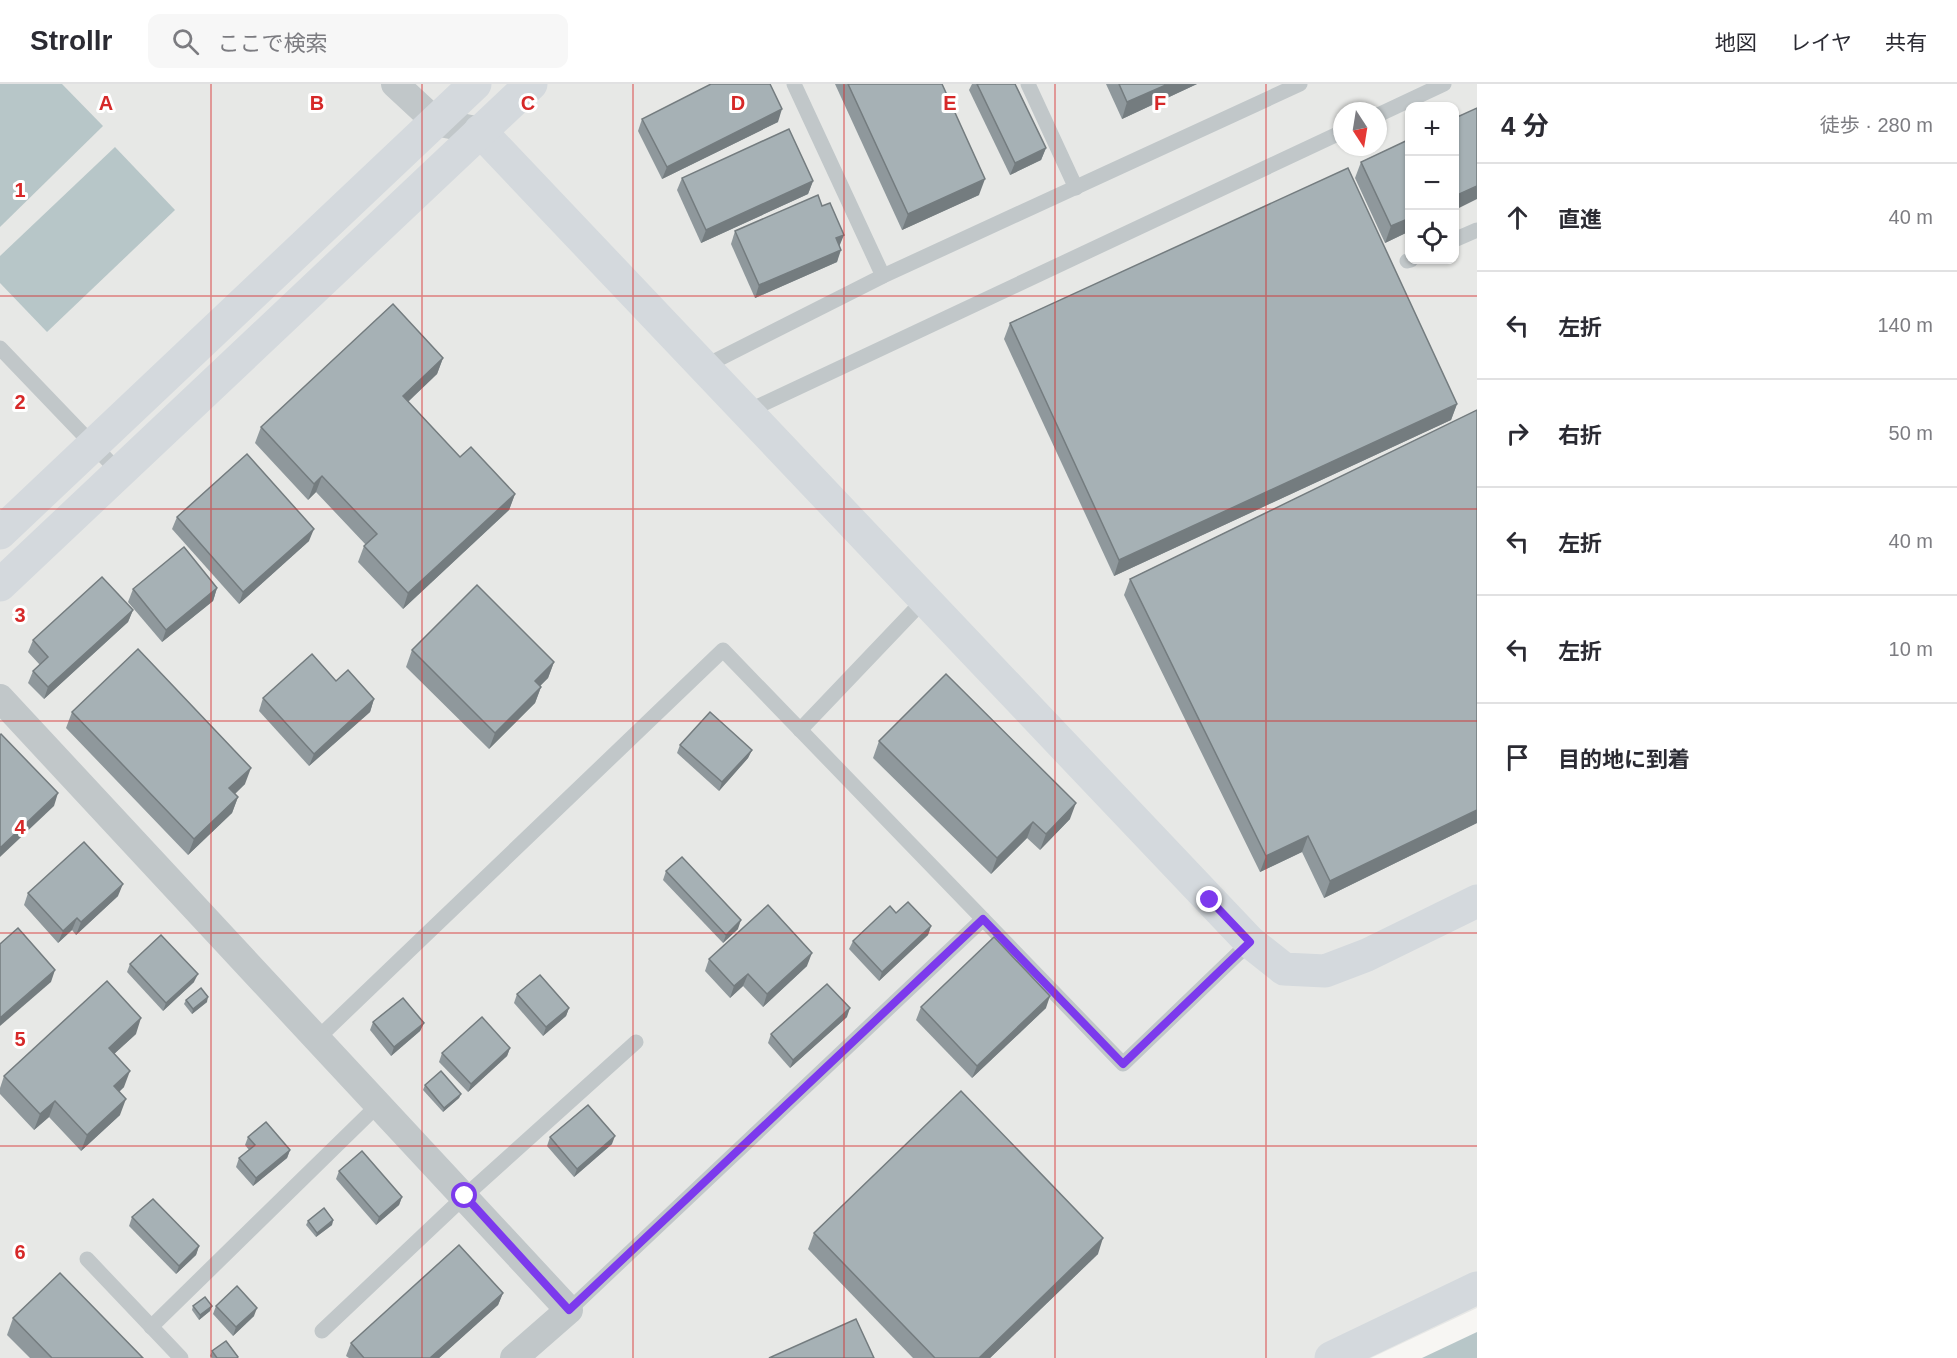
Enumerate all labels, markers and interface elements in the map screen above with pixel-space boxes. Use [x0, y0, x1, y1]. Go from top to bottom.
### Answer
search box [148, 14, 568, 68]
text: Strollr [30, 25, 112, 56]
icon: search [169, 25, 202, 58]
text: ここで検索 [217, 31, 327, 56]
text: 地図 [1715, 31, 1757, 54]
text: レイヤ [1790, 31, 1852, 54]
text: 共有 [1885, 31, 1927, 54]
text: A [99, 92, 113, 114]
text: B [310, 92, 324, 114]
text: C [521, 92, 535, 114]
text: D [731, 92, 745, 114]
text: E [943, 92, 957, 114]
text: F [1154, 92, 1166, 114]
north arrow [1333, 102, 1387, 156]
map controls [1405, 102, 1459, 264]
button: + [1405, 102, 1459, 156]
text: 4 分 [1501, 111, 1549, 141]
text: 徒歩 · 280 m [1820, 114, 1933, 136]
button: − [1405, 156, 1459, 210]
text: 1 [14, 179, 26, 201]
icon: ahead [1501, 201, 1534, 234]
text: 40 m [1889, 206, 1933, 228]
text: 直進 [1558, 207, 1602, 232]
button: locate [1405, 210, 1459, 264]
icon: left [1501, 309, 1534, 342]
text: 140 m [1877, 314, 1933, 336]
text: 左折 [1558, 315, 1602, 340]
text: 2 [14, 391, 26, 413]
icon: right [1501, 417, 1534, 450]
text: 50 m [1889, 422, 1933, 444]
text: 右折 [1558, 423, 1602, 448]
icon: left [1501, 525, 1534, 558]
text: 40 m [1889, 530, 1933, 552]
text: 左折 [1558, 531, 1602, 556]
text: 3 [14, 604, 26, 626]
icon: left [1501, 633, 1534, 666]
text: 10 m [1889, 638, 1933, 660]
text: 左折 [1558, 639, 1602, 664]
icon: arrive [1501, 741, 1534, 774]
text: 目的地に到着 [1558, 747, 1690, 772]
text: 4 [14, 816, 26, 838]
route end [1196, 886, 1222, 912]
text: 5 [14, 1028, 26, 1050]
route start [451, 1182, 477, 1208]
text: 6 [14, 1241, 26, 1263]

